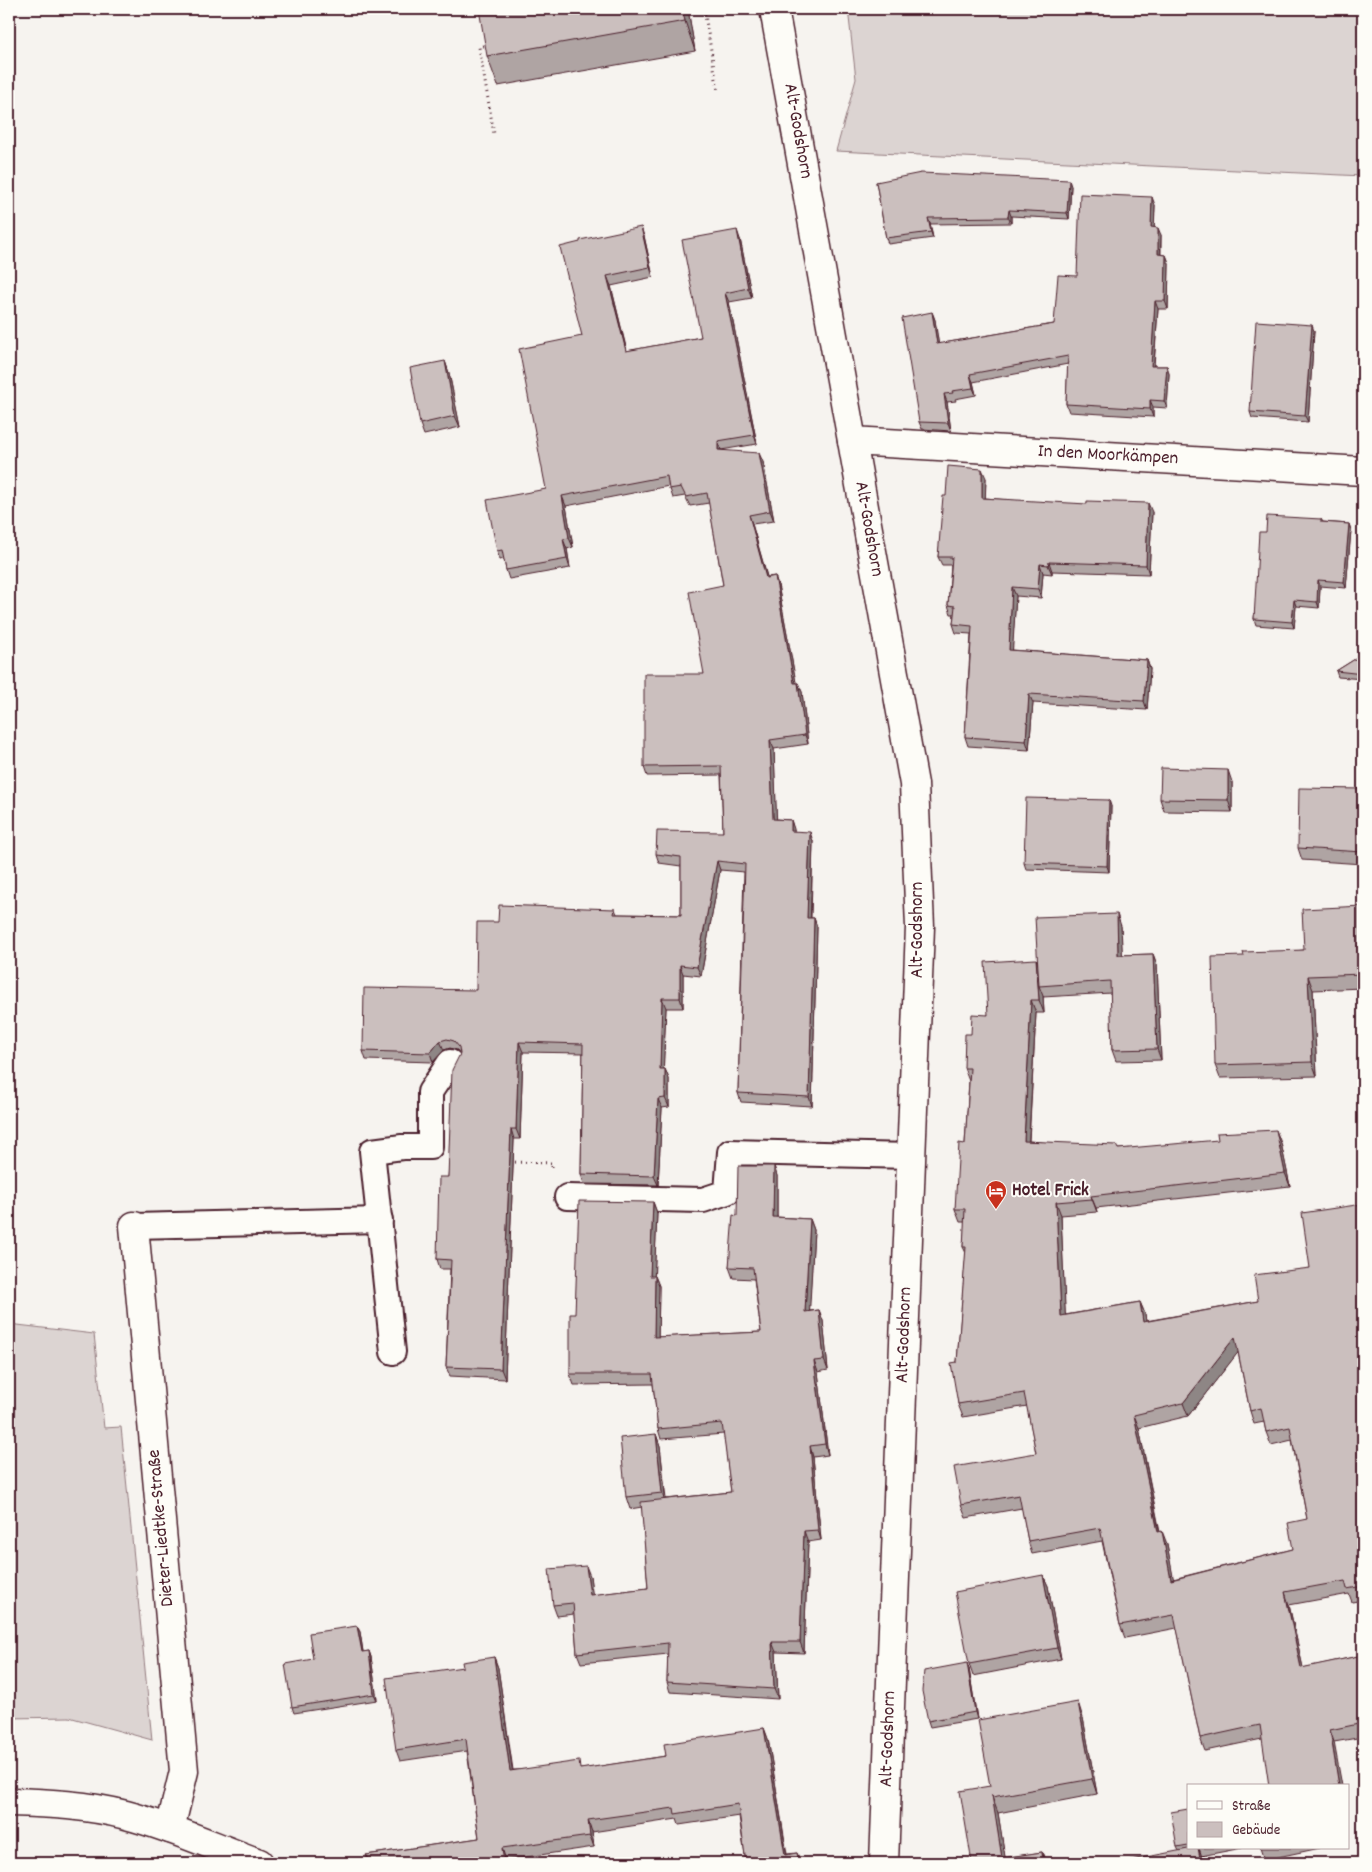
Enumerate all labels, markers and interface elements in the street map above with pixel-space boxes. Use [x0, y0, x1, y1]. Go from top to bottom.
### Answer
street label: Alt-Godshorn [775, 81, 819, 181]
street label: In den Moorkämpen [1037, 439, 1179, 473]
street label: Alt-Godshorn [846, 479, 890, 579]
street label: Alt-Godshorn [905, 882, 932, 978]
place label: Hotel Frick [1012, 1178, 1089, 1205]
hotel icon: Hotel Frick [984, 1179, 1008, 1210]
street label: Alt-Godshorn [890, 1286, 920, 1384]
street label: Dieter-Liedtke-Straße [142, 1448, 182, 1608]
street label: Alt-Godshorn [874, 1690, 904, 1788]
legend [1187, 1784, 1350, 1850]
text: Straße [1232, 1796, 1271, 1818]
text: Gebäude [1232, 1820, 1281, 1842]

